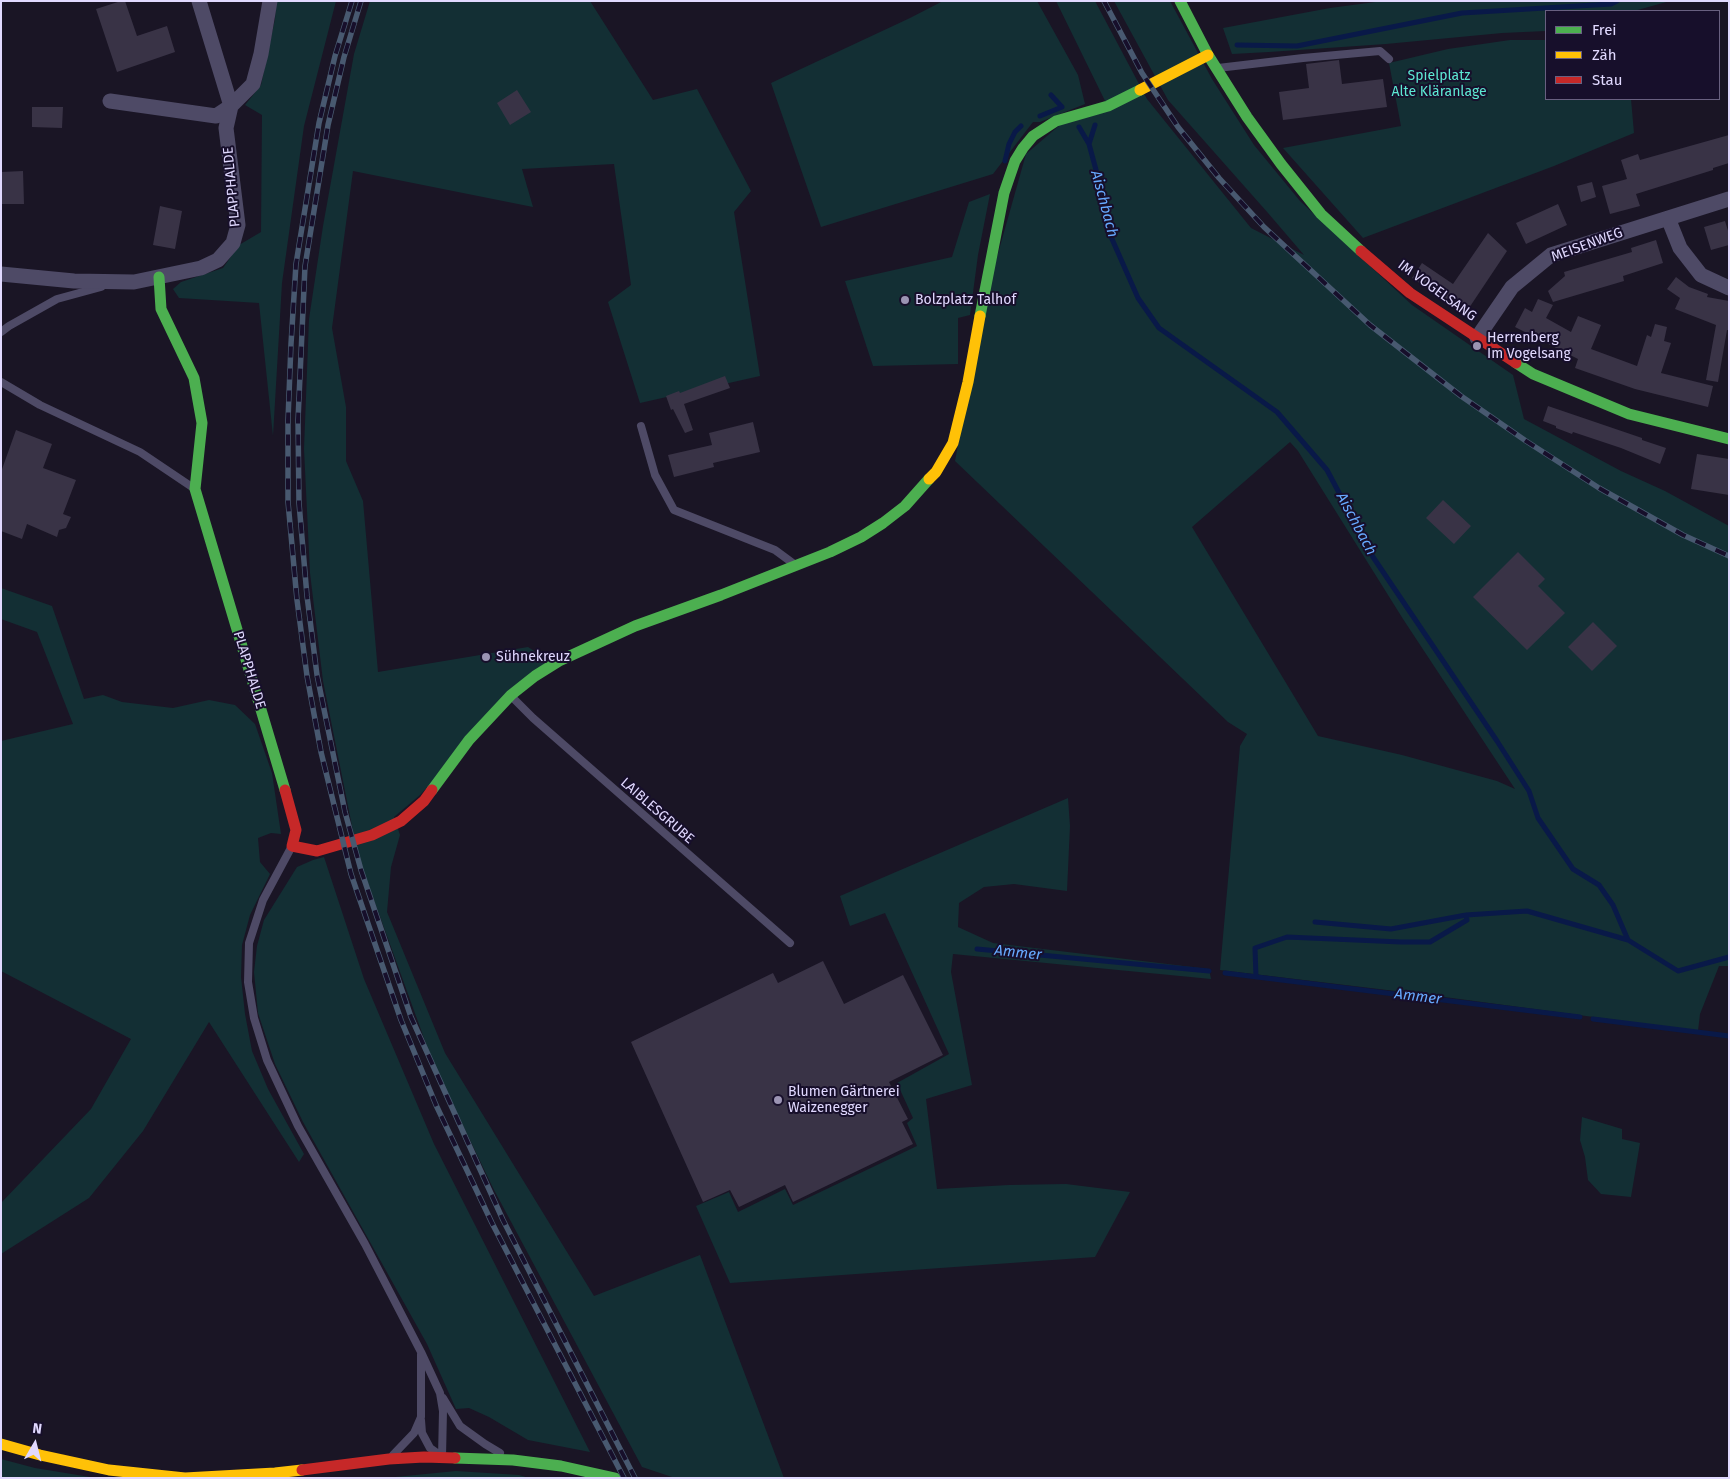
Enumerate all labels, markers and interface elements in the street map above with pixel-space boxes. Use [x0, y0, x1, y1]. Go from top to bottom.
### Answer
legend [1545, 10, 1720, 100]
text: Frei [1592, 21, 1617, 39]
text: Zäh [1592, 46, 1617, 64]
park label: Spielplatz Alte Kläranlage [1391, 68, 1487, 100]
text: Stau [1592, 71, 1622, 89]
street label: PLAPPHALDE [220, 146, 244, 228]
water label: Aischbach [1086, 169, 1122, 239]
street label: MEISENWEG [1549, 224, 1625, 266]
street label: IM VOGELSANG [1394, 257, 1480, 325]
place label: Bolzplatz Talhof [915, 292, 1016, 308]
marker: Bolzplatz Talhof [899, 294, 911, 306]
place label: Herrenberg Im Vogelsang [1487, 330, 1571, 362]
marker: Herrenberg Im Vogelsang [1471, 340, 1483, 352]
water label: Aischbach [1332, 490, 1380, 558]
street label: PLAPPHALDE [229, 629, 269, 711]
place label: Sühnekreuz [496, 649, 570, 665]
marker: Sühnekreuz [480, 651, 492, 663]
street label: LAIBLESGRUBE [617, 774, 697, 848]
water label: Ammer [993, 942, 1043, 964]
water label: Ammer [1393, 985, 1443, 1009]
place label: Blumen Gärtnerei Waizenegger [788, 1084, 900, 1116]
marker: Blumen Gärtnerei Waizenegger [772, 1094, 784, 1106]
north arrow [10, 1419, 60, 1469]
text: N [31, 1420, 43, 1438]

